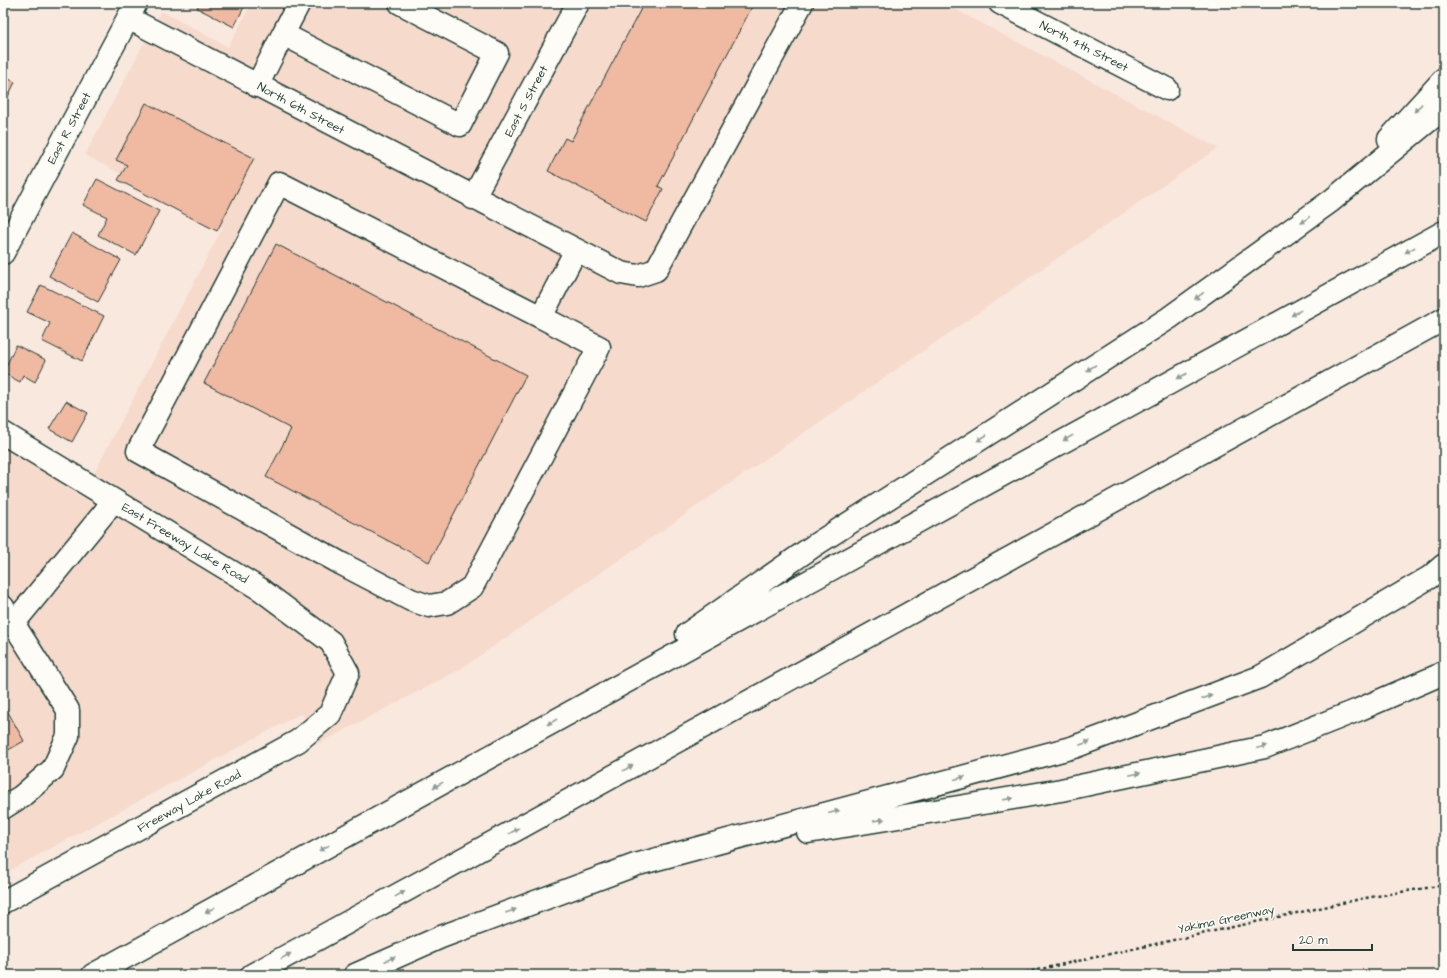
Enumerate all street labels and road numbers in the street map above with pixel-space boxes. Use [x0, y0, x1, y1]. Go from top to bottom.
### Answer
street label: North 4th Street [1037, 17, 1131, 76]
street label: East S Street [501, 62, 552, 140]
street label: North 6th Street [254, 78, 348, 139]
street label: East R Street [43, 89, 96, 167]
street label: East Freeway Lake Road [118, 499, 251, 589]
street label: Freeway Lake Road [134, 766, 244, 838]
street label: Yakima Greenway [1176, 901, 1277, 939]

